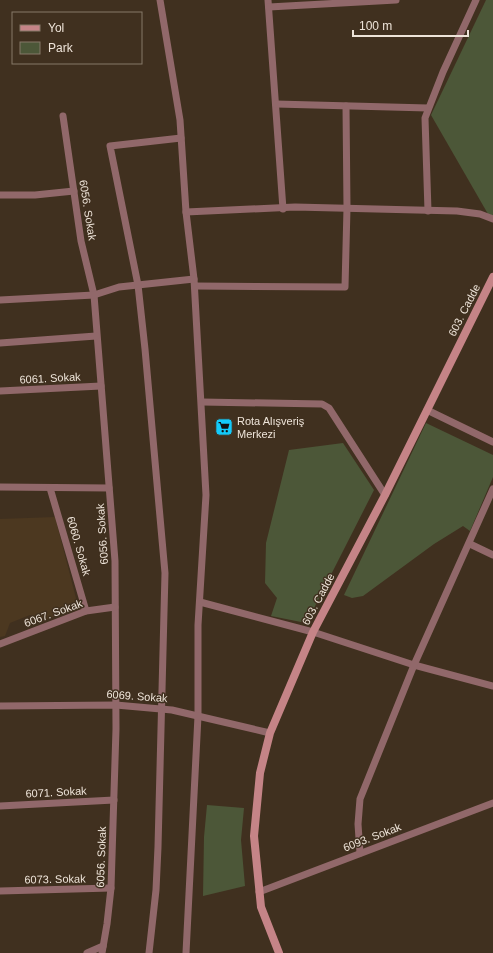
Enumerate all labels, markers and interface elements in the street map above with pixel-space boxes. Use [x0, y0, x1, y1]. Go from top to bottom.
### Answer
legend [12, 12, 142, 64]
scale bar [353, 12, 468, 38]
text: 100 m [359, 19, 392, 33]
text: Yol [48, 21, 64, 35]
text: Park [48, 41, 74, 55]
street label: 6056. Sokak [77, 179, 99, 242]
street label: 603. Cadde [446, 282, 482, 338]
street label: 6061. Sokak [19, 370, 81, 386]
place label: Rota Alışveriş Merkezi [237, 415, 305, 440]
supermarket icon: Rota Alışveriş Merkezi [214, 417, 234, 437]
street label: 6056. Sokak [94, 503, 110, 565]
street label: 6060. Sokak [65, 515, 93, 578]
street label: 603. Cadde [299, 571, 337, 627]
street label: 6067. Sokak [22, 597, 84, 629]
street label: 6069. Sokak [106, 688, 168, 704]
street label: 6071. Sokak [25, 784, 87, 800]
street label: 6093. Sokak [341, 820, 403, 854]
street label: 6056. Sokak [94, 826, 108, 888]
street label: 6073. Sokak [24, 872, 86, 886]

